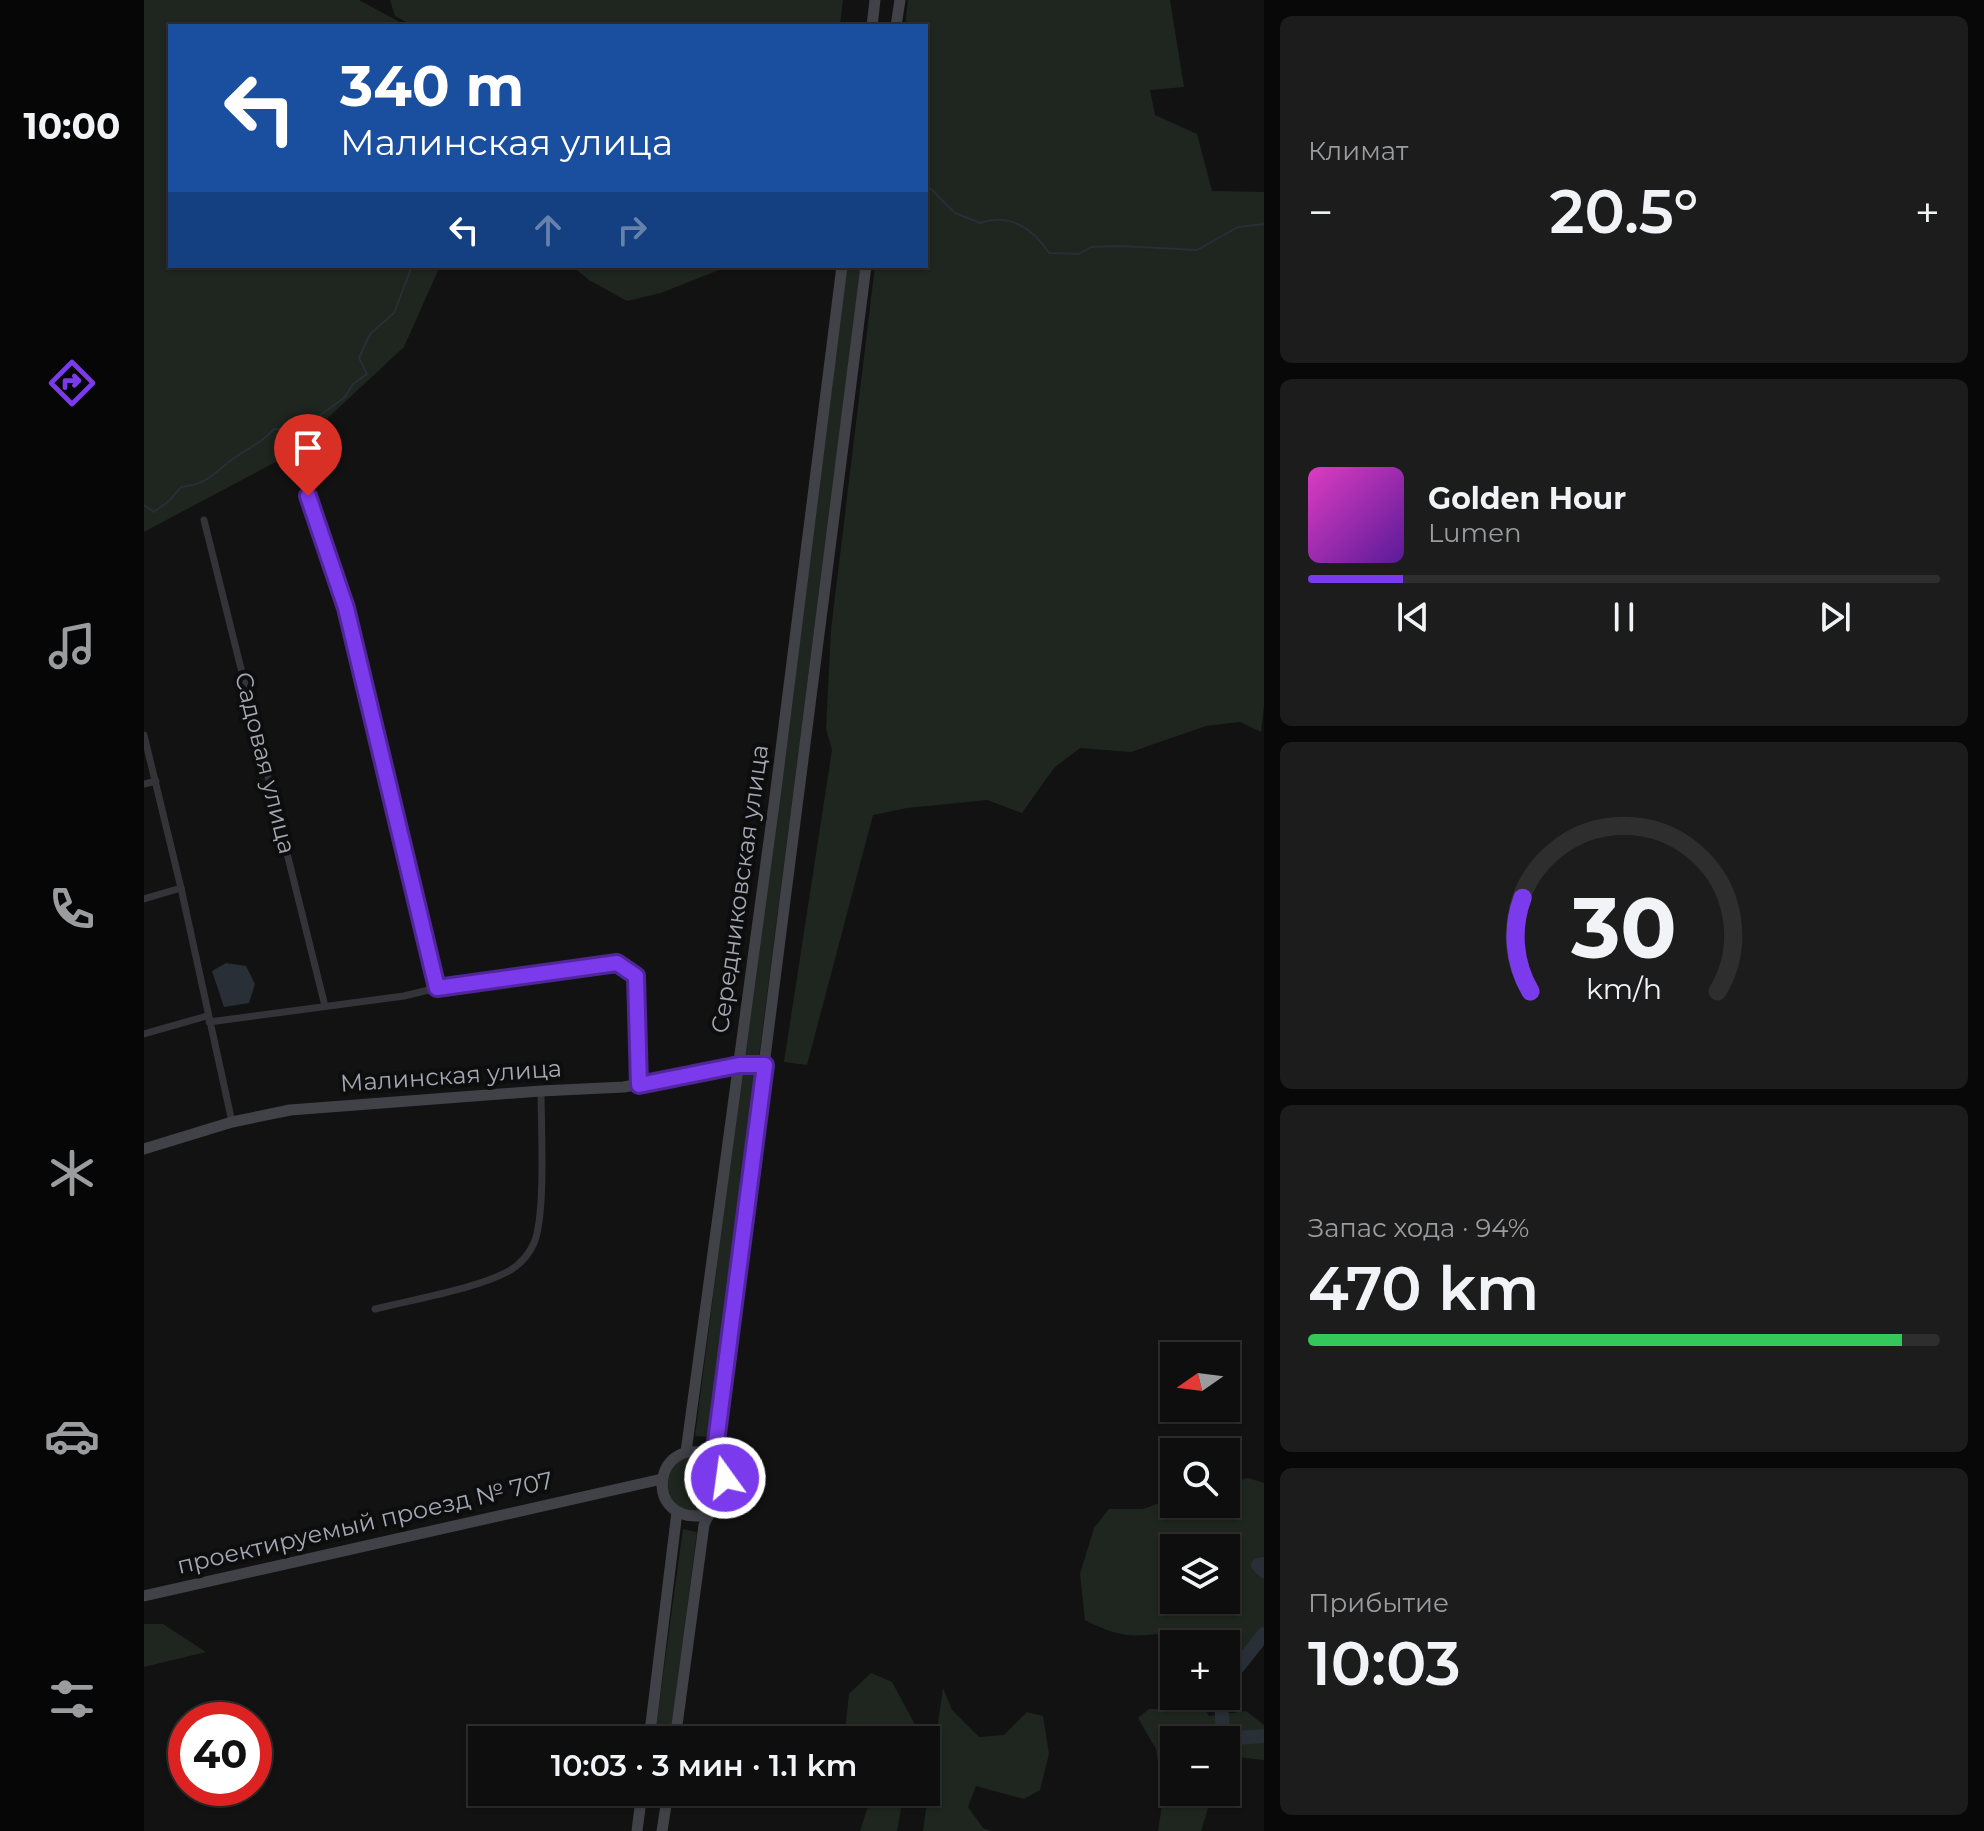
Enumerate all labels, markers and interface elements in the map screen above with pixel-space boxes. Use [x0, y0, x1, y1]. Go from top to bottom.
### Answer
text: 340 m [340, 52, 524, 120]
icon: left [208, 56, 312, 160]
text: 10:00 [24, 104, 120, 148]
text: Малинская улица [340, 120, 673, 164]
text: Климат [1308, 135, 1408, 167]
text: 20.5° [1550, 175, 1698, 248]
text: − [1308, 185, 1333, 239]
text: + [1915, 185, 1940, 239]
icon: left [442, 208, 486, 252]
icon: ahead [526, 208, 570, 252]
icon: right [610, 208, 654, 252]
icon: directions [44, 355, 100, 411]
pin [274, 414, 342, 496]
icon: arrive [286, 426, 330, 470]
text: Golden Hour [1428, 480, 1626, 517]
text: Lumen [1428, 517, 1521, 549]
icon: previous [1391, 595, 1435, 639]
icon: pause [1602, 595, 1646, 639]
icon: next [1813, 595, 1857, 639]
icon: music [44, 618, 100, 674]
street label: Садовая улица [229, 669, 302, 857]
street label: Середниковская улица [705, 743, 774, 1035]
text: 30 [1570, 876, 1677, 978]
icon: phone [44, 881, 100, 937]
text: km/h [1586, 971, 1662, 1006]
street label: Малинская улица [339, 1053, 563, 1098]
icon: climate [44, 1145, 100, 1201]
text: Запас хода · 94% [1308, 1212, 1529, 1244]
text: 470 km [1308, 1252, 1539, 1325]
north arrow [1160, 1342, 1240, 1422]
map controls [1160, 1342, 1240, 1806]
icon: car [44, 1408, 100, 1464]
position arrow [683, 1436, 767, 1520]
button: search [1160, 1438, 1240, 1518]
street label: проектируемый проезд № 707 [174, 1465, 556, 1580]
button: layers [1160, 1534, 1240, 1614]
text: Прибытие [1308, 1587, 1449, 1619]
text: 10:03 [1308, 1627, 1461, 1700]
button: + [1160, 1630, 1240, 1710]
icon: filters [44, 1671, 100, 1727]
speed limit sign: 40 [168, 1702, 272, 1806]
button: − [1160, 1726, 1240, 1806]
text: 10:03 · 3 мин · 1.1 km [551, 1747, 857, 1784]

